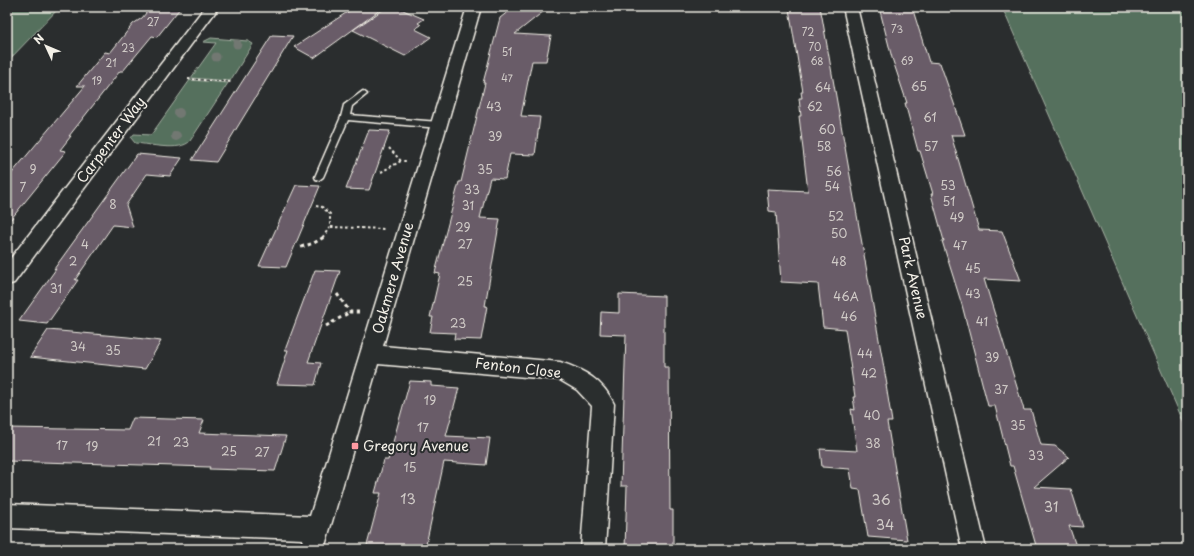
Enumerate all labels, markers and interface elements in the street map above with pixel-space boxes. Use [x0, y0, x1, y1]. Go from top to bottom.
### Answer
house number: 27 [147, 14, 160, 29]
house number: 73 [891, 21, 903, 36]
house number: 72 [802, 24, 814, 39]
north arrow [26, 26, 66, 66]
text: N [29, 29, 48, 48]
house number: 70 [809, 39, 821, 54]
house number: 23 [121, 40, 135, 55]
house number: 51 [502, 44, 512, 59]
house number: 68 [810, 53, 824, 68]
house number: 69 [901, 53, 913, 68]
house number: 21 [105, 55, 117, 70]
house number: 47 [501, 70, 514, 85]
house number: 19 [92, 73, 102, 88]
house number: 65 [911, 77, 927, 95]
house number: 64 [815, 78, 831, 96]
street label: Carpenter Way [71, 92, 150, 187]
house number: 43 [486, 97, 502, 115]
house number: 62 [807, 97, 823, 115]
house number: 61 [923, 108, 937, 126]
house number: 60 [818, 120, 836, 138]
house number: 39 [488, 127, 502, 145]
house number: 58 [816, 137, 832, 155]
house number: 57 [924, 137, 938, 155]
house number: 9 [29, 160, 37, 178]
house number: 35 [477, 160, 493, 178]
house number: 56 [826, 162, 842, 180]
house number: 53 [940, 176, 956, 194]
house number: 54 [824, 177, 840, 195]
house number: 7 [20, 178, 27, 196]
house number: 33 [464, 180, 480, 198]
house number: 51 [943, 192, 955, 210]
house number: 8 [109, 195, 117, 213]
house number: 31 [462, 196, 474, 214]
house number: 52 [828, 207, 844, 225]
house number: 49 [950, 208, 964, 226]
house number: 29 [455, 218, 471, 236]
street label: Oakmere Avenue [367, 219, 419, 336]
house number: 50 [831, 224, 847, 242]
street label: Park Avenue [894, 234, 933, 322]
house number: 4 [81, 235, 89, 253]
house number: 27 [458, 235, 473, 253]
house number: 47 [953, 236, 968, 254]
house number: 2 [69, 252, 77, 270]
house number: 48 [831, 252, 847, 270]
house number: 45 [965, 259, 981, 277]
house number: 25 [457, 272, 473, 290]
house number: 31 [50, 279, 62, 297]
house number: 43 [965, 284, 981, 302]
house number: 46A [833, 287, 859, 305]
house number: 46 [841, 307, 857, 325]
house number: 41 [976, 312, 988, 330]
house number: 23 [450, 314, 466, 332]
house number: 34 [70, 337, 86, 355]
house number: 35 [105, 341, 121, 359]
house number: 44 [857, 344, 873, 362]
house number: 39 [985, 348, 999, 366]
street label: Fenton Close [474, 352, 562, 383]
house number: 42 [861, 364, 877, 382]
house number: 37 [994, 380, 1009, 398]
house number: 19 [424, 391, 436, 409]
house number: 40 [864, 406, 881, 424]
house number: 35 [1010, 416, 1026, 434]
house number: 17 [417, 418, 429, 436]
house number: 21 [147, 432, 161, 450]
house number: 23 [173, 433, 189, 451]
house number: 38 [865, 434, 881, 452]
place label: Gregory Avenue [363, 435, 469, 456]
house number: 17 [56, 436, 68, 454]
house number: 19 [86, 437, 98, 455]
marker: Gregory Avenue [350, 441, 360, 451]
house number: 25 [221, 442, 237, 460]
house number: 27 [255, 443, 270, 461]
house number: 33 [1028, 446, 1044, 464]
house number: 15 [403, 458, 417, 476]
house number: 13 [400, 488, 416, 509]
house number: 36 [871, 489, 891, 510]
house number: 31 [1044, 496, 1058, 517]
house number: 34 [876, 514, 894, 535]

